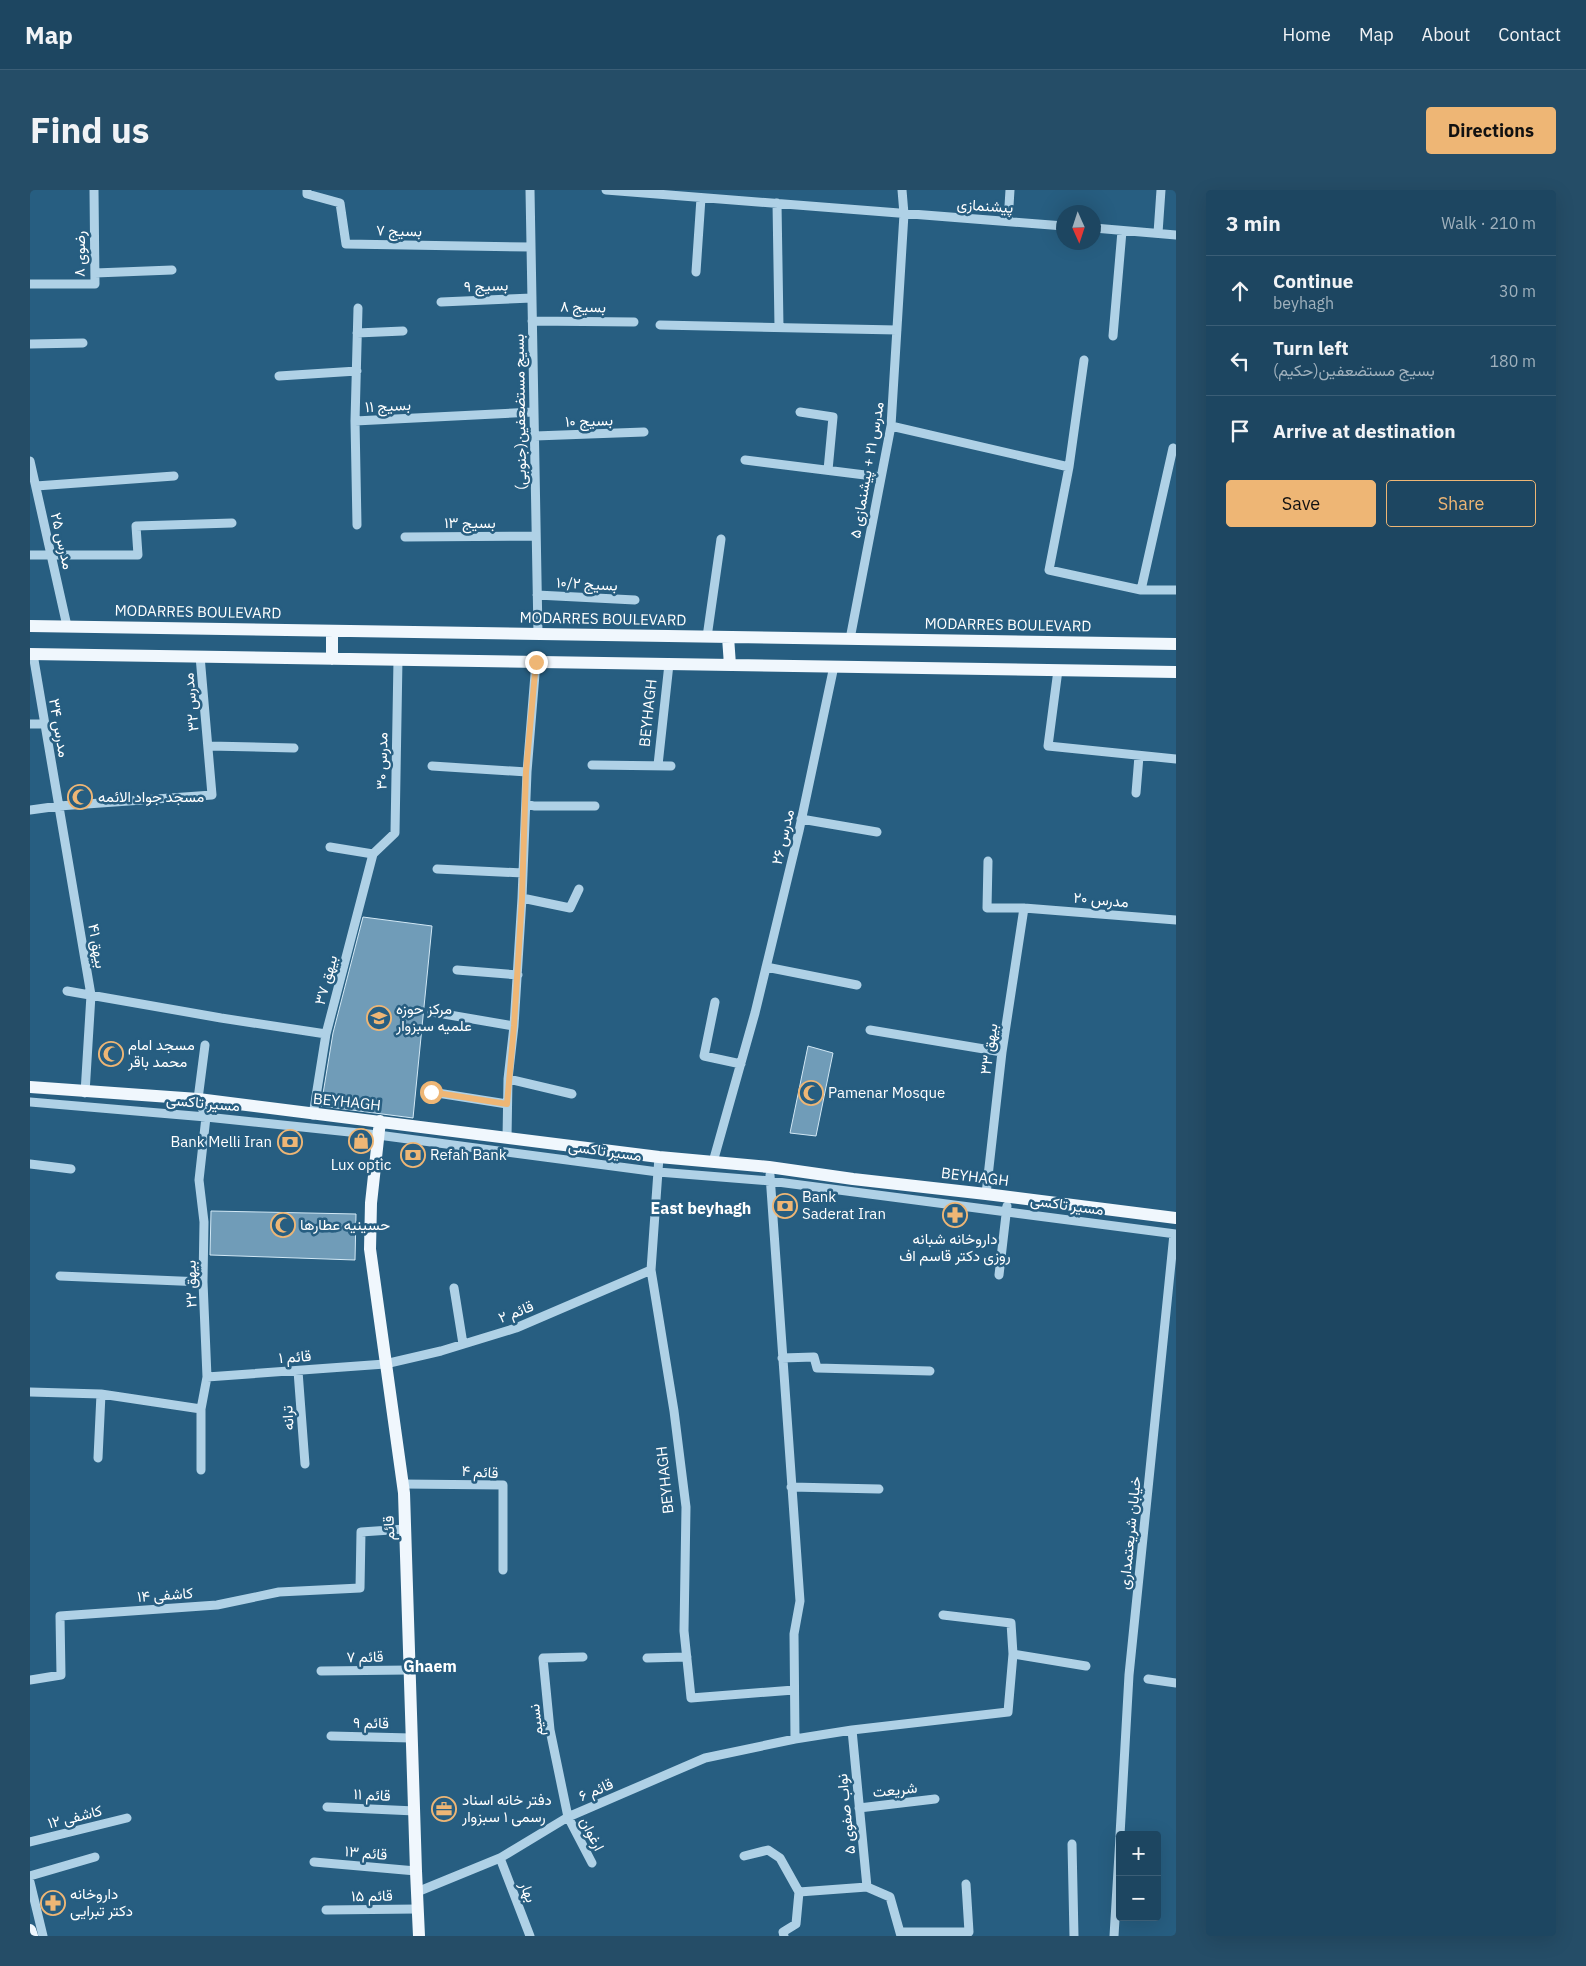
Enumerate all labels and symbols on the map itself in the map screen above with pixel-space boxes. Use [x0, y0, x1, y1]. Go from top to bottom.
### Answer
street label: پیشنمازی [956, 194, 1014, 218]
north arrow [1056, 205, 1101, 250]
street label: بسیج ۷ [376, 221, 422, 242]
street label: رضوی ۸ [70, 231, 90, 277]
street label: بسیج ۹ [463, 275, 509, 298]
street label: بسیج ۸ [560, 297, 606, 318]
street label: بسیج مستضعفین(جنوبی) [509, 334, 532, 490]
street label: بسیج ۱۱ [365, 395, 411, 418]
street label: مدرس ۲۱ + پیشنمازی ۵ [845, 400, 889, 540]
street label: بسیج ۱۰ [565, 410, 613, 433]
street label: مدرس ۲۵ [46, 511, 78, 571]
street label: بسیج ۱۳ [444, 513, 496, 534]
street label: بسیج ۱۰/۲ [556, 572, 618, 597]
street label: MODARRES BOULEVARD [114, 601, 282, 622]
street label: MODARRES BOULEVARD [519, 608, 687, 629]
street label: MODARRES BOULEVARD [924, 614, 1092, 635]
route end [525, 651, 548, 674]
street label: مدرس ۳۲ [178, 672, 204, 732]
street label: BEYHAGH [634, 678, 661, 748]
street label: مدرس ۳۴ [44, 697, 74, 759]
street label: مدرس ۳۰ [372, 732, 392, 790]
mosque icon: مسجد جواد الائمه [67, 784, 93, 810]
place label: مسجد جواد الائمه [98, 787, 204, 806]
street label: مدرس ۲۶ [767, 807, 799, 867]
street label: مدرس ۲۰ [1073, 888, 1129, 912]
street label: بیهق ۴۱ [83, 922, 111, 970]
street label: بیهق ۳۷ [310, 953, 342, 1007]
place label: مرکز حوزه علمیه سبزوار [395, 999, 472, 1035]
school or university icon: مرکز حوزه علمیه سبزوار [366, 1005, 392, 1031]
street label: بیهق ۳۳ [975, 1022, 1003, 1076]
place label: مسجد امام محمد باقر [127, 1035, 195, 1071]
mosque icon: مسجد امام محمد باقر [98, 1041, 124, 1067]
mosque icon: Pamenar Mosque [798, 1080, 824, 1106]
route start [420, 1081, 443, 1104]
place label: Pamenar Mosque [828, 1083, 945, 1102]
street label: BEYHAGH [312, 1088, 382, 1115]
street label: مسیر تاکسی [165, 1090, 241, 1116]
shop icon: Lux optic [348, 1128, 374, 1154]
bank icon: Bank Melli Iran [277, 1129, 303, 1155]
place label: Bank Melli Iran [170, 1132, 272, 1151]
street label: مسیر تاکسی [567, 1136, 643, 1166]
bank icon: Refah Bank [400, 1142, 426, 1168]
place label: Refah Bank [430, 1145, 507, 1164]
place label: Lux optic [331, 1155, 392, 1174]
street label: BEYHAGH [940, 1163, 1010, 1190]
place label: Bank Saderat Iran [802, 1187, 886, 1223]
street label: مسیر تاکسی [1029, 1190, 1105, 1220]
bank icon: Bank Saderat Iran [772, 1193, 798, 1219]
district label: East beyhagh [651, 1198, 751, 1218]
pharmacy icon: داروخانه شبانه روزی دکتر قاسم اف [942, 1202, 968, 1228]
mosque icon: حسینیه عطارها [270, 1212, 296, 1238]
place label: حسینیه عطارها [300, 1215, 390, 1234]
place label: داروخانه شبانه روزی دکتر قاسم اف [899, 1229, 1011, 1266]
street label: بیهق ۲۲ [181, 1260, 201, 1308]
street label: قائم ۲ [495, 1296, 537, 1328]
street label: قائم ۱ [278, 1346, 312, 1368]
street label: ترانه [277, 1405, 298, 1431]
street label: BEYHAGH [651, 1445, 678, 1515]
street label: قائم ۴ [461, 1461, 499, 1483]
street label: خیابان شریعتمداری [1114, 1476, 1146, 1590]
street label: قائم [379, 1515, 399, 1541]
street label: کاشفی ۱۴ [136, 1583, 194, 1607]
street label: قائم ۷ [346, 1647, 384, 1667]
district label: Ghaem [403, 1656, 457, 1676]
street label: نسیم [524, 1703, 548, 1737]
street label: قائم ۹ [353, 1713, 389, 1733]
street label: نواب صفوی ۵ [832, 1773, 860, 1855]
street label: قائم ۶ [576, 1774, 616, 1806]
street label: شریعت [872, 1778, 918, 1801]
street label: قائم ۱۱ [353, 1784, 391, 1806]
place label: دفتر خانه اسناد رسمی ۱ سبزوار [461, 1790, 552, 1827]
office icon: دفتر خانه اسناد رسمی ۱ سبزوار [431, 1796, 457, 1822]
street label: کاشفی ۱۲ [46, 1801, 105, 1833]
street label: ارغوان [576, 1814, 609, 1854]
street label: قائم ۱۳ [344, 1841, 388, 1865]
street label: بهار [515, 1878, 541, 1905]
place label: داروخانه دکتر تبرایی [70, 1884, 133, 1921]
street label: قائم ۱۵ [351, 1886, 393, 1906]
pharmacy icon: داروخانه دکتر تبرایی [40, 1890, 66, 1916]

